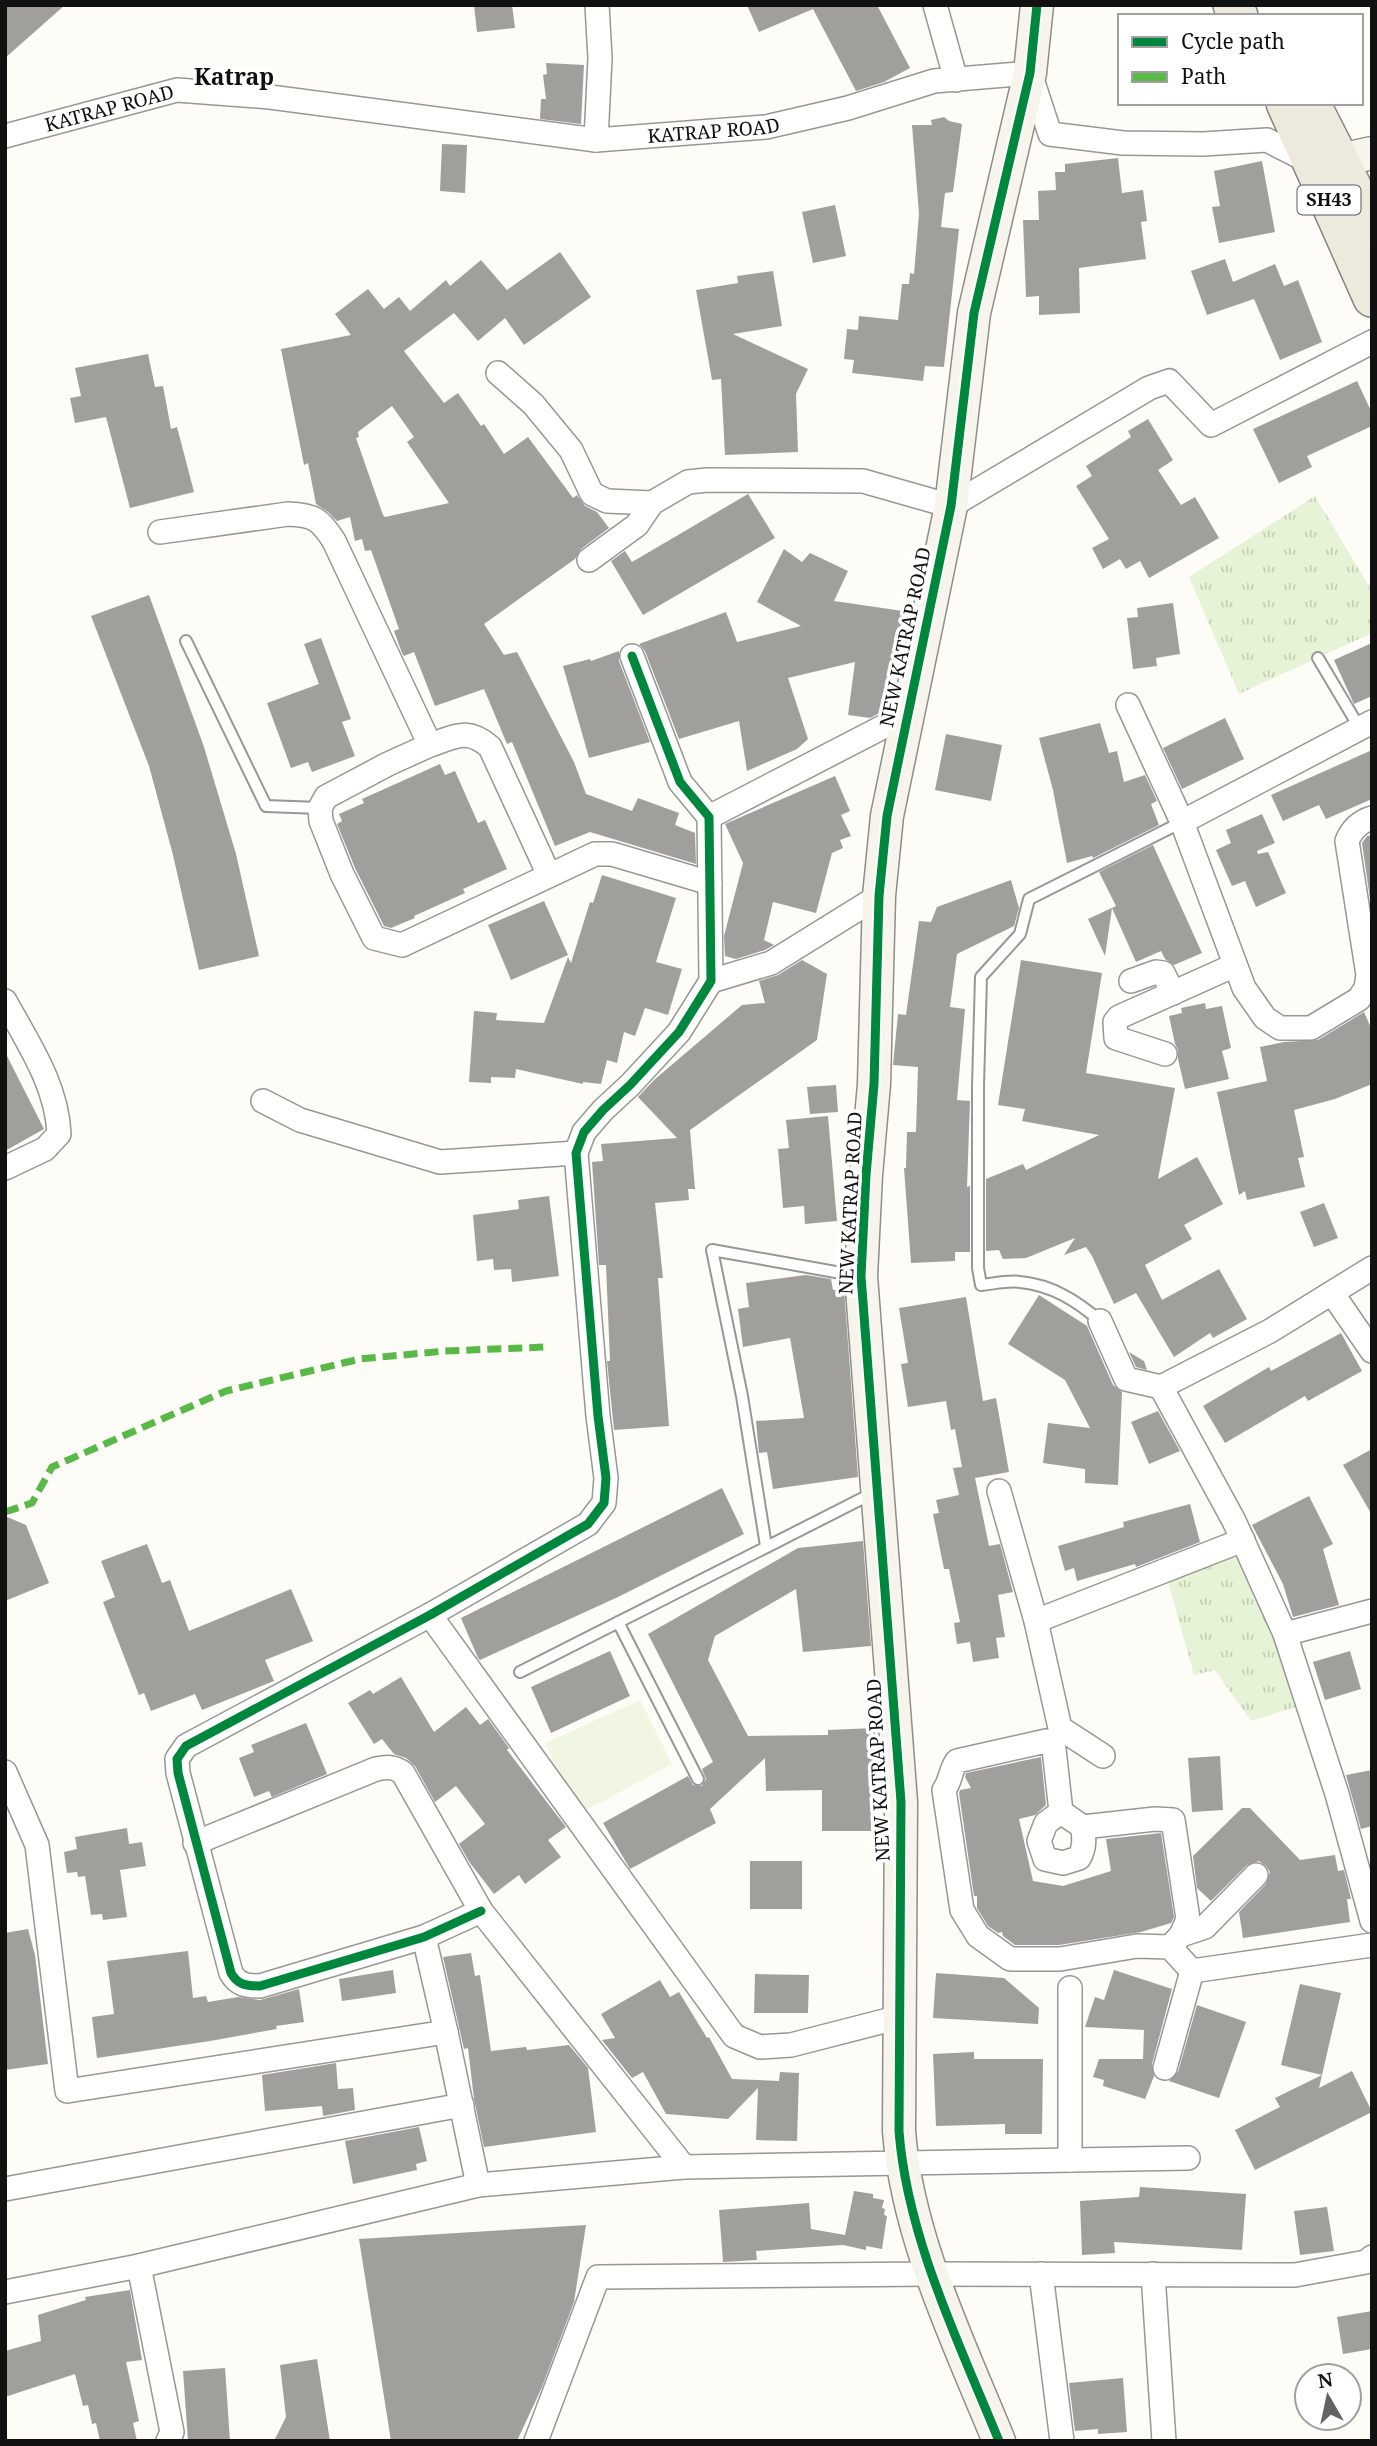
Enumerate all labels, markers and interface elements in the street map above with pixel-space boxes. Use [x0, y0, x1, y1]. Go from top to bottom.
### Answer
legend [1118, 14, 1363, 105]
text: Cycle path [1181, 27, 1285, 55]
district label: Katrap [194, 60, 274, 92]
text: Path [1181, 62, 1226, 90]
street label: KATRAP ROAD [42, 78, 177, 138]
street label: KATRAP ROAD [646, 111, 782, 149]
road number: SH43 [1298, 186, 1360, 215]
street label: NEW KATRAP ROAD [873, 545, 937, 729]
street label: NEW KATRAP ROAD [832, 1111, 868, 1295]
street label: NEW KATRAP ROAD [860, 1678, 896, 1862]
north arrow [1293, 2362, 1363, 2432]
text: N [1316, 2366, 1335, 2394]

